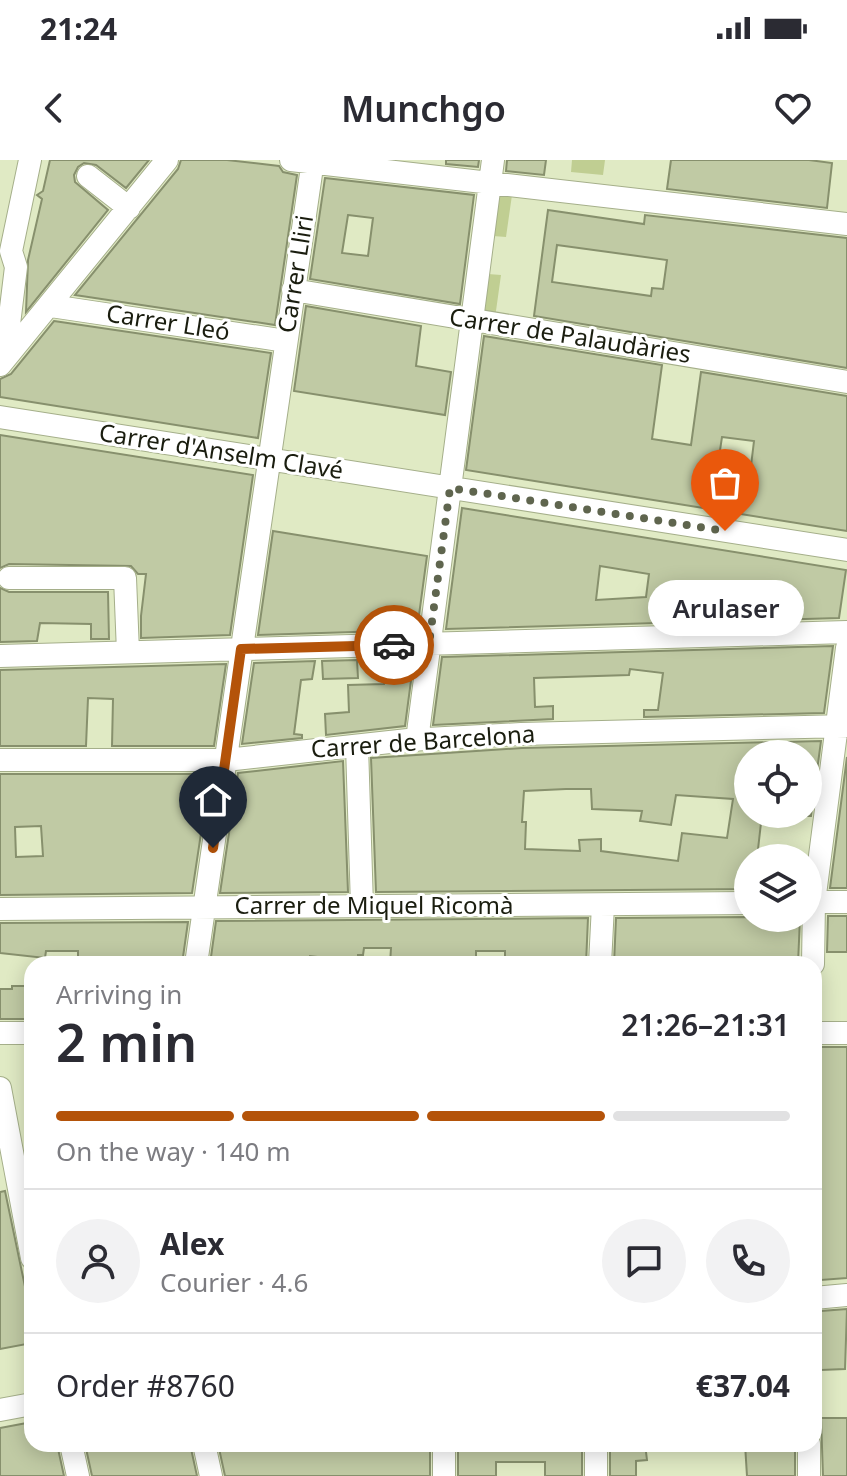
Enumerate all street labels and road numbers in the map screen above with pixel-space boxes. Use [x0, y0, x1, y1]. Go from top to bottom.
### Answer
street label: Carrer Lliri [269, 213, 320, 335]
street label: Carrer Lleó [104, 295, 232, 348]
street label: Carrer de Palaudàries [447, 299, 693, 370]
street label: Carrer d'Anselm Clavé [97, 415, 346, 486]
street label: Carrer de Barcelona [310, 716, 536, 765]
street label: Carrer de Miquel Ricomà [235, 888, 513, 921]

